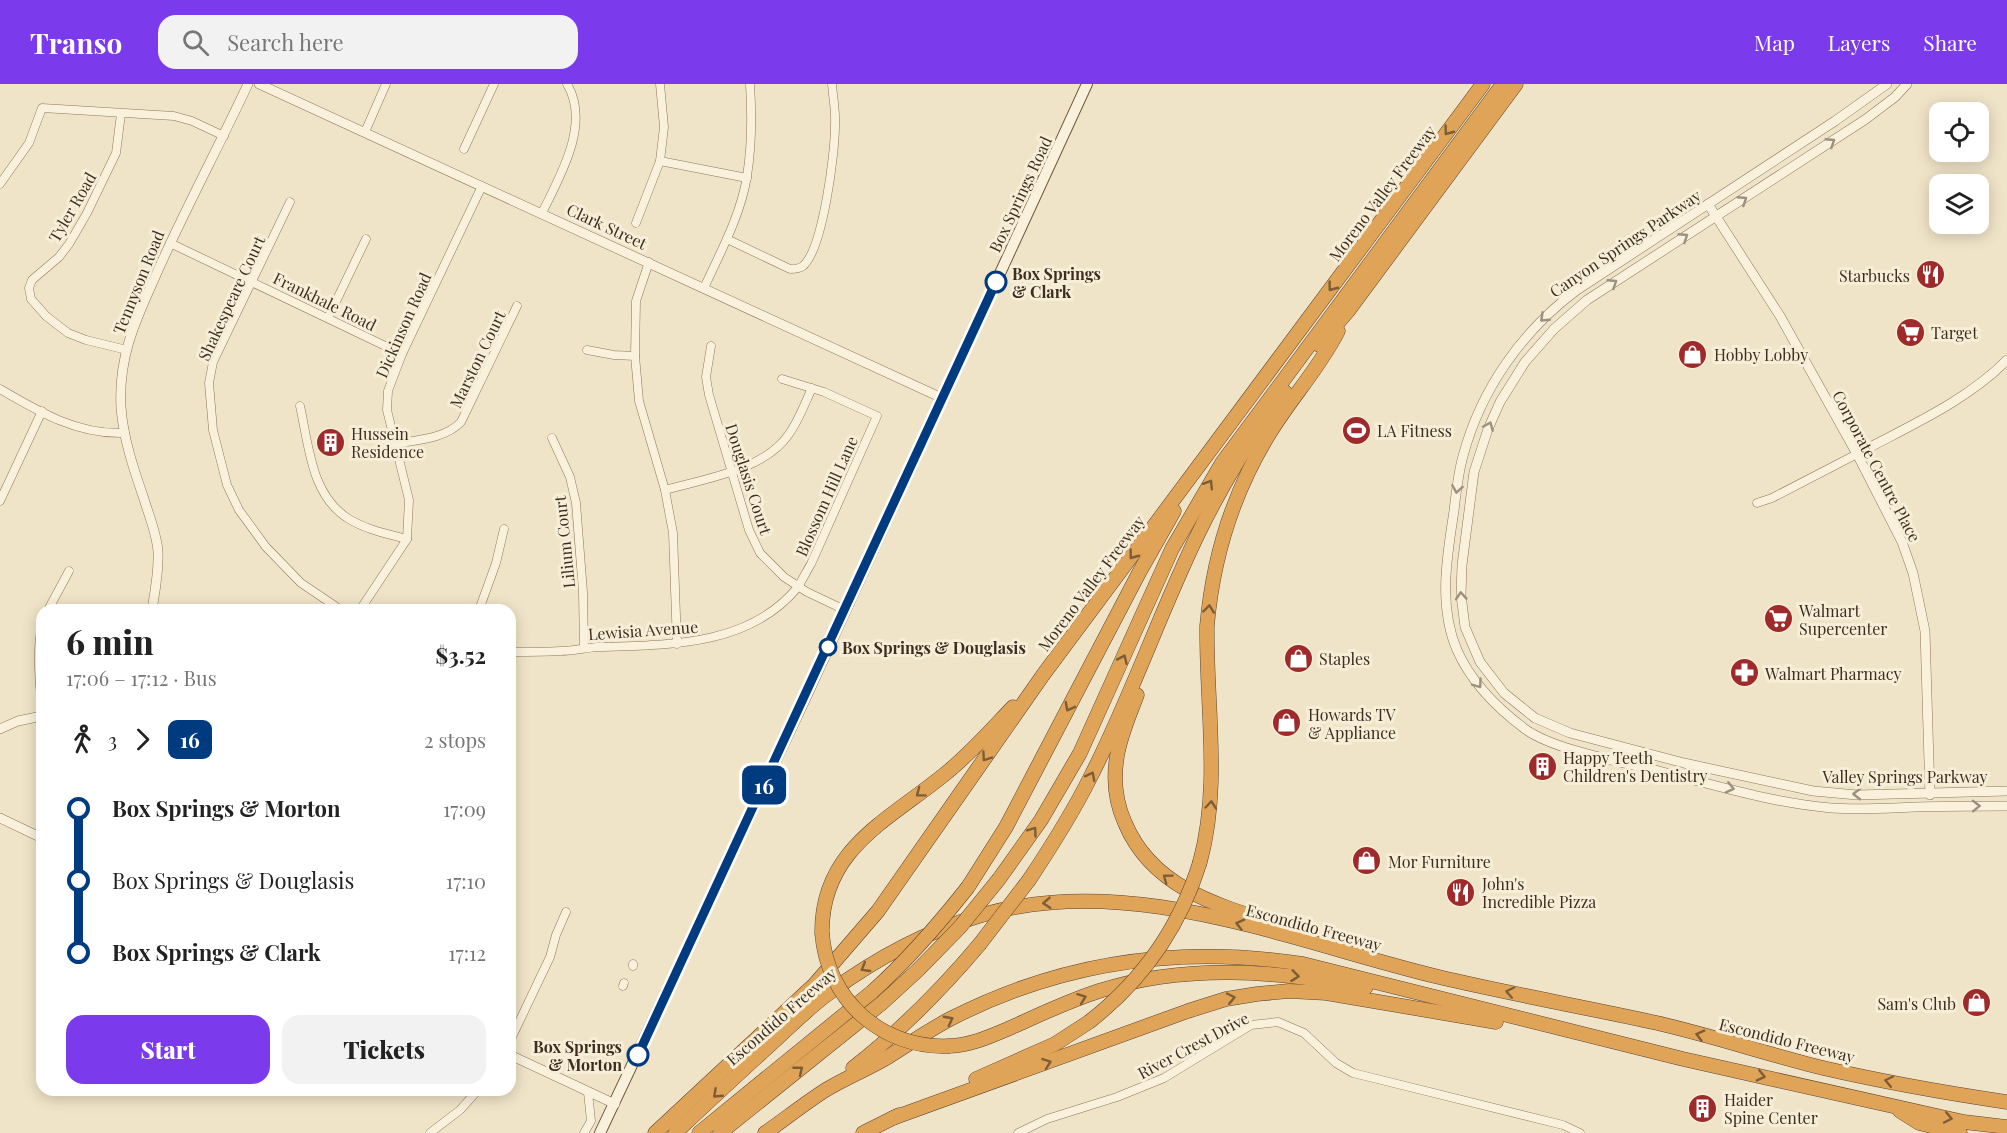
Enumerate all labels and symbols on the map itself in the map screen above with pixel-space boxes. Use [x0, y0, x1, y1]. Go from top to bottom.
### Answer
street label: Moreno Valley Freeway [1324, 121, 1440, 265]
one-way arrow [1445, 124, 1456, 135]
street label: Box Springs Road [984, 133, 1056, 255]
one-way arrow [1825, 137, 1835, 149]
street label: Tyler Road [44, 168, 100, 246]
street label: Canyon Springs Parkway [1545, 184, 1705, 302]
one-way arrow [1736, 196, 1747, 207]
street label: Clark Street [564, 198, 651, 254]
street label: Tennyson Road [108, 227, 168, 337]
street label: Shakespeare Court [193, 232, 269, 364]
one-way arrow [1678, 233, 1689, 244]
restaurant icon: Starbucks [1915, 259, 1947, 291]
place label: Box Springs & Clark [1012, 263, 1101, 302]
place label: Starbucks [1839, 265, 1910, 286]
street label: Frankhale Road [270, 267, 380, 335]
street label: Dickinson Road [370, 269, 436, 381]
marker: Box Springs & Clark [985, 271, 1007, 293]
one-way arrow [1606, 279, 1617, 290]
one-way arrow [1328, 281, 1339, 292]
street label: Marston Court [444, 306, 510, 411]
one-way arrow [1540, 311, 1550, 322]
supermarket icon: Target [1894, 316, 1926, 348]
place label: Target [1931, 322, 1978, 343]
shop icon: Hobby Lobby [1677, 338, 1709, 370]
place label: Hobby Lobby [1714, 344, 1808, 365]
street label: Corporate Centre Place [1828, 387, 1926, 545]
sports icon: LA Fitness [1340, 414, 1372, 446]
place label: LA Fitness [1377, 420, 1452, 441]
street label: Douglasis Court [721, 421, 777, 537]
one-way arrow [1482, 421, 1494, 432]
place label: Hussein Residence [351, 423, 424, 462]
building icon: Hussein Residence [314, 426, 346, 458]
street label: Blossom Hill Lane [790, 433, 862, 559]
one-way arrow [1201, 480, 1213, 490]
one-way arrow [1451, 483, 1464, 493]
street label: Lilium Court [549, 494, 579, 589]
street label: Moreno Valley Freeway [1033, 511, 1149, 655]
one-way arrow [1129, 548, 1140, 559]
one-way arrow [1455, 591, 1468, 600]
place label: Walmart Supercenter [1798, 600, 1887, 639]
supermarket icon: Walmart Supercenter [1762, 603, 1794, 635]
one-way arrow [1202, 604, 1215, 613]
street label: Lewisia Avenue [587, 616, 699, 644]
place label: Box Springs & Douglasis [842, 637, 1026, 658]
marker: Box Springs & Douglasis [819, 638, 837, 656]
shop icon: Staples [1282, 642, 1314, 674]
place label: Staples [1319, 648, 1370, 669]
one-way arrow [1116, 654, 1128, 665]
pharmacy icon: Walmart Pharmacy [1728, 657, 1760, 689]
place label: Walmart Pharmacy [1764, 663, 1902, 684]
one-way arrow [1471, 678, 1482, 689]
one-way arrow [1065, 701, 1076, 712]
place label: Howards TV & Appliance [1308, 704, 1396, 743]
shop icon: Howards TV & Appliance [1271, 707, 1303, 739]
place label: Happy Teeth Children's Dentistry [1563, 747, 1708, 786]
building icon: Happy Teeth Children's Dentistry [1526, 750, 1558, 782]
one-way arrow [982, 751, 993, 762]
line badge: 16 [737, 766, 791, 804]
street label: Valley Springs Parkway [1821, 766, 1988, 787]
one-way arrow [1084, 771, 1095, 782]
one-way arrow [1725, 781, 1735, 794]
one-way arrow [916, 786, 927, 797]
one-way arrow [1853, 788, 1862, 800]
one-way arrow [1204, 800, 1217, 809]
one-way arrow [1971, 800, 1980, 812]
one-way arrow [1026, 827, 1037, 838]
shop icon: Mor Furniture [1351, 845, 1383, 877]
place label: Mor Furniture [1388, 851, 1491, 872]
place label: John's Incredible Pizza [1481, 873, 1596, 912]
one-way arrow [1163, 874, 1174, 885]
restaurant icon: John's Incredible Pizza [1445, 876, 1477, 908]
one-way arrow [1043, 897, 1052, 910]
street label: Escondido Freeway [1244, 899, 1384, 955]
one-way arrow [1235, 918, 1245, 931]
one-way arrow [861, 961, 871, 973]
street label: Escondido Freeway [722, 962, 840, 1070]
one-way arrow [1290, 969, 1300, 982]
one-way arrow [1505, 986, 1515, 999]
shop icon: Sam's Club [1961, 987, 1993, 1019]
one-way arrow [1076, 992, 1087, 1005]
one-way arrow [1226, 993, 1236, 1006]
place label: Sam's Club [1877, 993, 1956, 1014]
street label: River Crest Drive [1134, 1007, 1252, 1083]
street label: Escondido Freeway [1717, 1013, 1857, 1067]
one-way arrow [943, 1016, 953, 1027]
one-way arrow [1695, 1029, 1705, 1042]
place label: Box Springs & Morton [533, 1036, 622, 1075]
marker: Box Springs & Morton [627, 1044, 649, 1066]
one-way arrow [1041, 1057, 1052, 1070]
one-way arrow [792, 1067, 803, 1078]
one-way arrow [1756, 1069, 1766, 1082]
one-way arrow [1885, 1075, 1895, 1088]
one-way arrow [713, 1087, 724, 1098]
place label: Haider Spine Center [1724, 1089, 1818, 1128]
building icon: Haider Spine Center [1687, 1092, 1719, 1124]
one-way arrow [1942, 1111, 1952, 1124]

